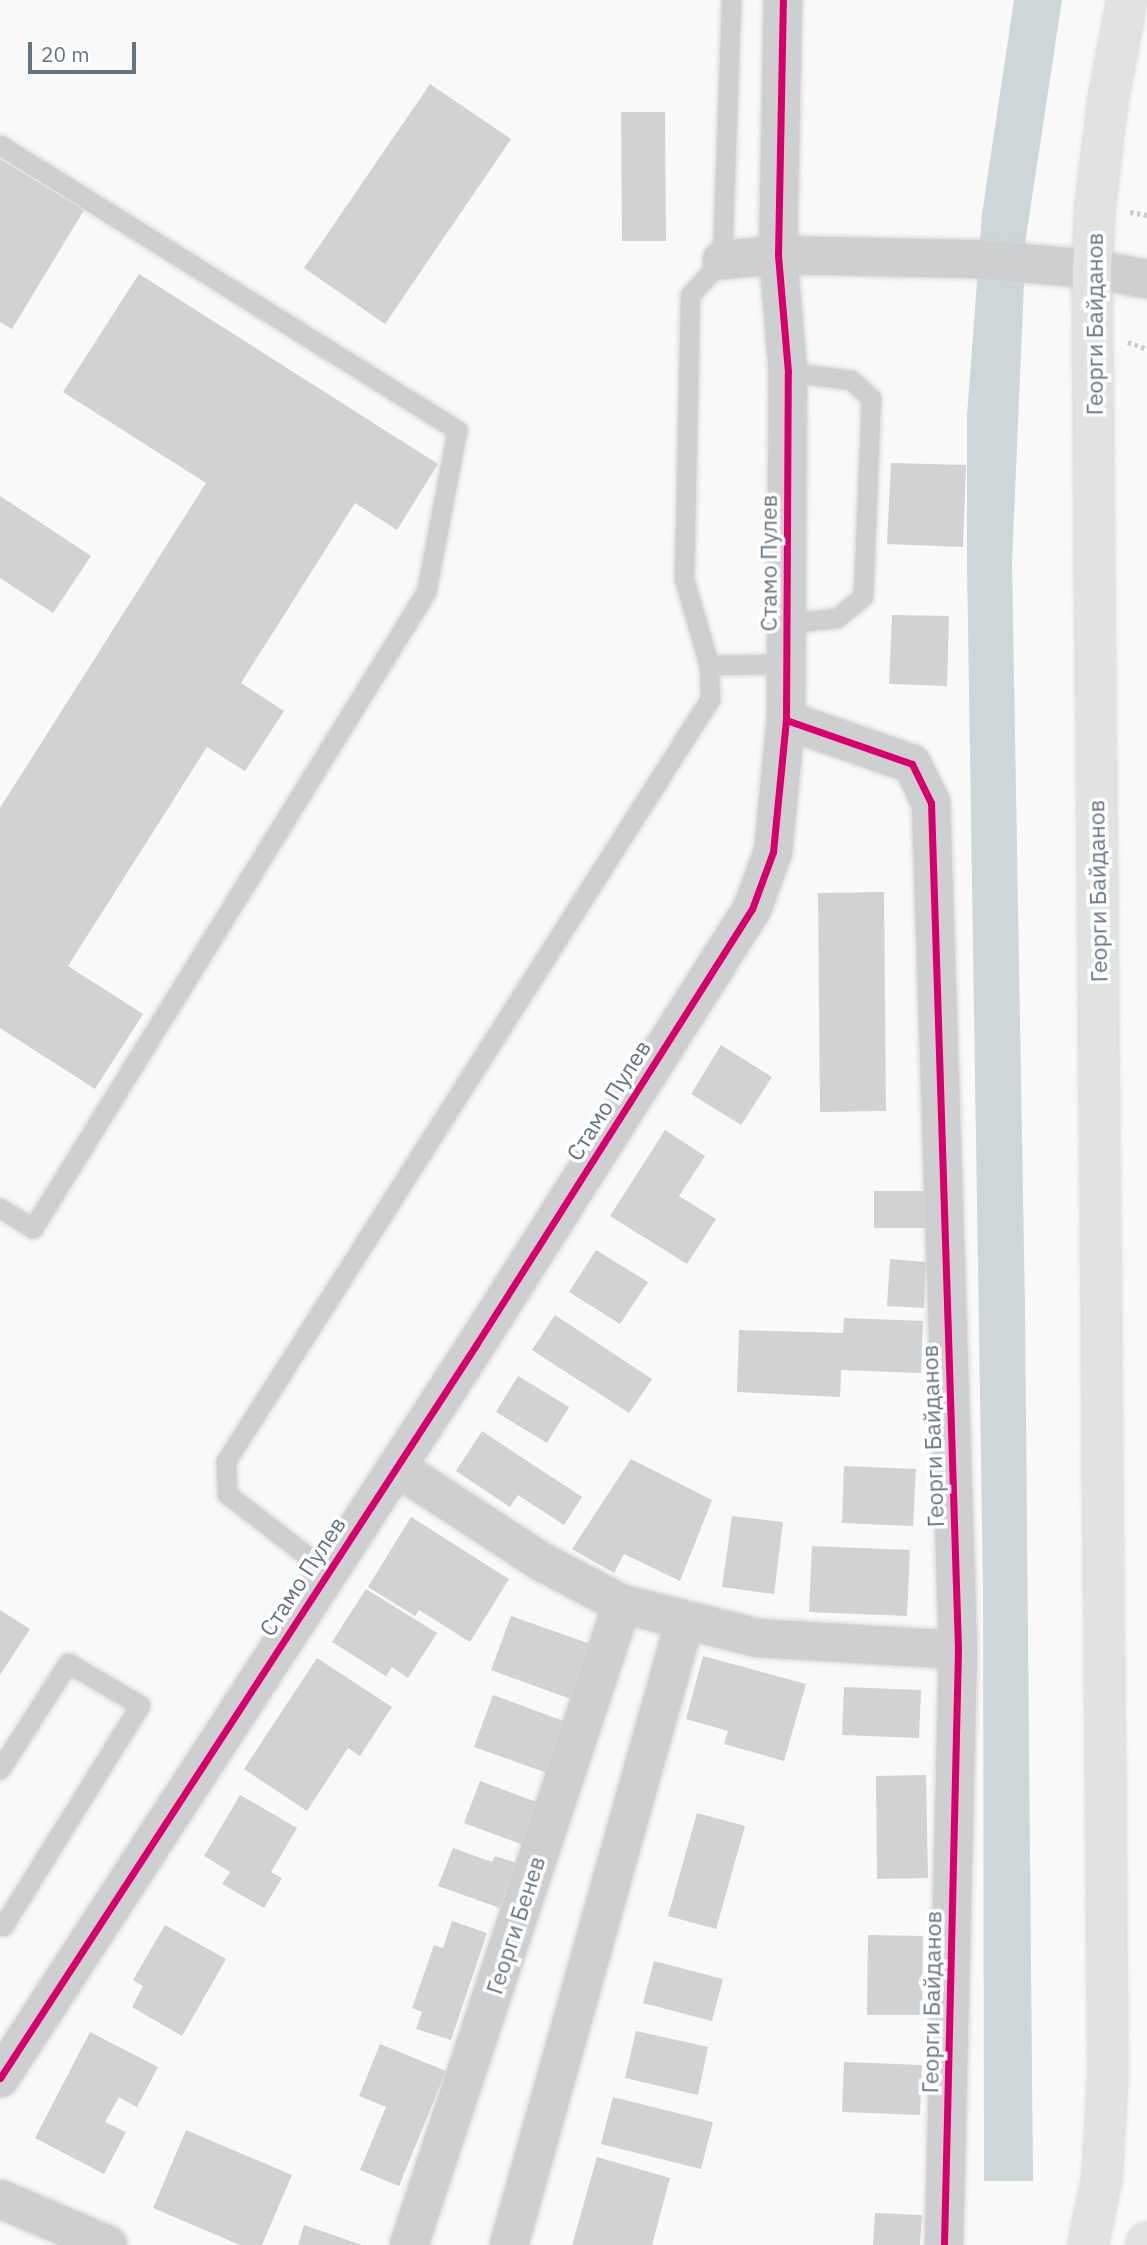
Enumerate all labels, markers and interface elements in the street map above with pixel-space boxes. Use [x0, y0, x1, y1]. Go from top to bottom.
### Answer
scale bar [32, 28, 140, 72]
text: 20 m [41, 40, 90, 68]
street label: Георги Байданов [1080, 233, 1108, 415]
street label: Стамо Пулев [754, 495, 782, 631]
street label: Георги Байданов [1082, 799, 1112, 983]
street label: Стамо Пулев [560, 1035, 656, 1165]
street label: Георги Байданов [915, 1344, 949, 1528]
street label: Стамо Пулев [253, 1511, 351, 1641]
street label: Георги Бенев [480, 1853, 550, 1997]
street label: Георги Байданов [916, 1910, 946, 2094]

